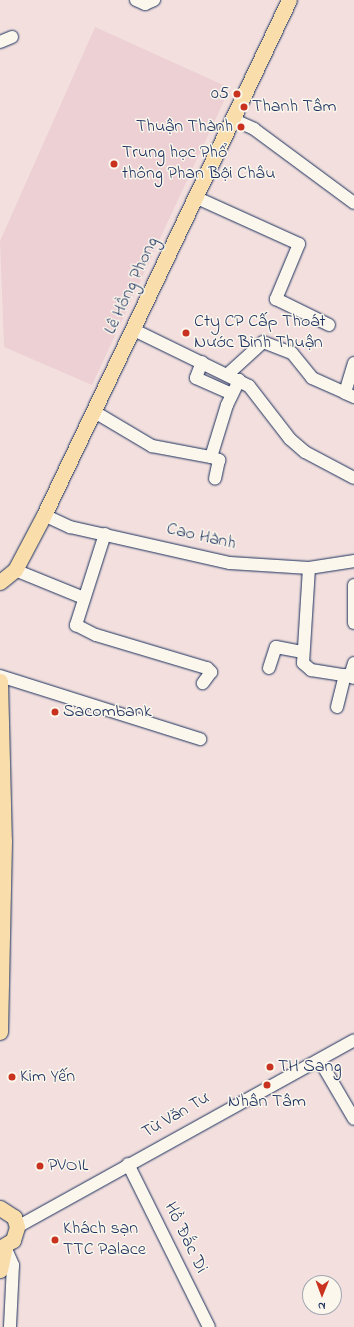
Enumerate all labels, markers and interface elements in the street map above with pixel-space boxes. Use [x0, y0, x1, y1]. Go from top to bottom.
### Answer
place label: 05 [211, 83, 229, 105]
marker: 05 [232, 89, 242, 99]
place label: Thanh Tâm [252, 96, 337, 118]
marker: Thanh Tâm [239, 102, 249, 112]
place label: Thuận Thành [136, 116, 233, 138]
marker: Thuận Thành [236, 122, 246, 132]
place label: Trung học Phổ thông Phan Bội Châu [122, 143, 275, 186]
marker: Trung học Phổ thông Phan Bội Châu [109, 159, 119, 169]
street label: Lê Hồng Phong [100, 234, 164, 338]
place label: Cty CP Cấp Thoát Nước Bình Thuận [194, 312, 325, 354]
marker: Cty CP Cấp Thoát Nước Bình Thuận [181, 328, 191, 338]
street label: Cao Hành [164, 519, 238, 555]
place label: Sacombank [63, 701, 152, 723]
marker: Sacombank [50, 707, 60, 717]
place label: TH Sang [278, 1056, 342, 1078]
marker: TH Sang [265, 1062, 275, 1072]
place label: Kim Yến [20, 1066, 75, 1088]
marker: Kim Yến [7, 1072, 17, 1082]
marker: Nhân Tâm [262, 1080, 272, 1090]
street label: Từ Văn Tư [138, 1088, 214, 1144]
place label: Nhân Tâm [228, 1091, 306, 1113]
place label: PVOIL [48, 1155, 89, 1177]
marker: PVOIL [35, 1161, 45, 1171]
street label: Hồ Đắc Di [159, 1199, 211, 1277]
place label: Khách sạn TTC Palace [63, 1219, 146, 1262]
marker: Khách sạn TTC Palace [50, 1235, 60, 1245]
north arrow [302, 1275, 342, 1315]
text: N [318, 1298, 326, 1314]

